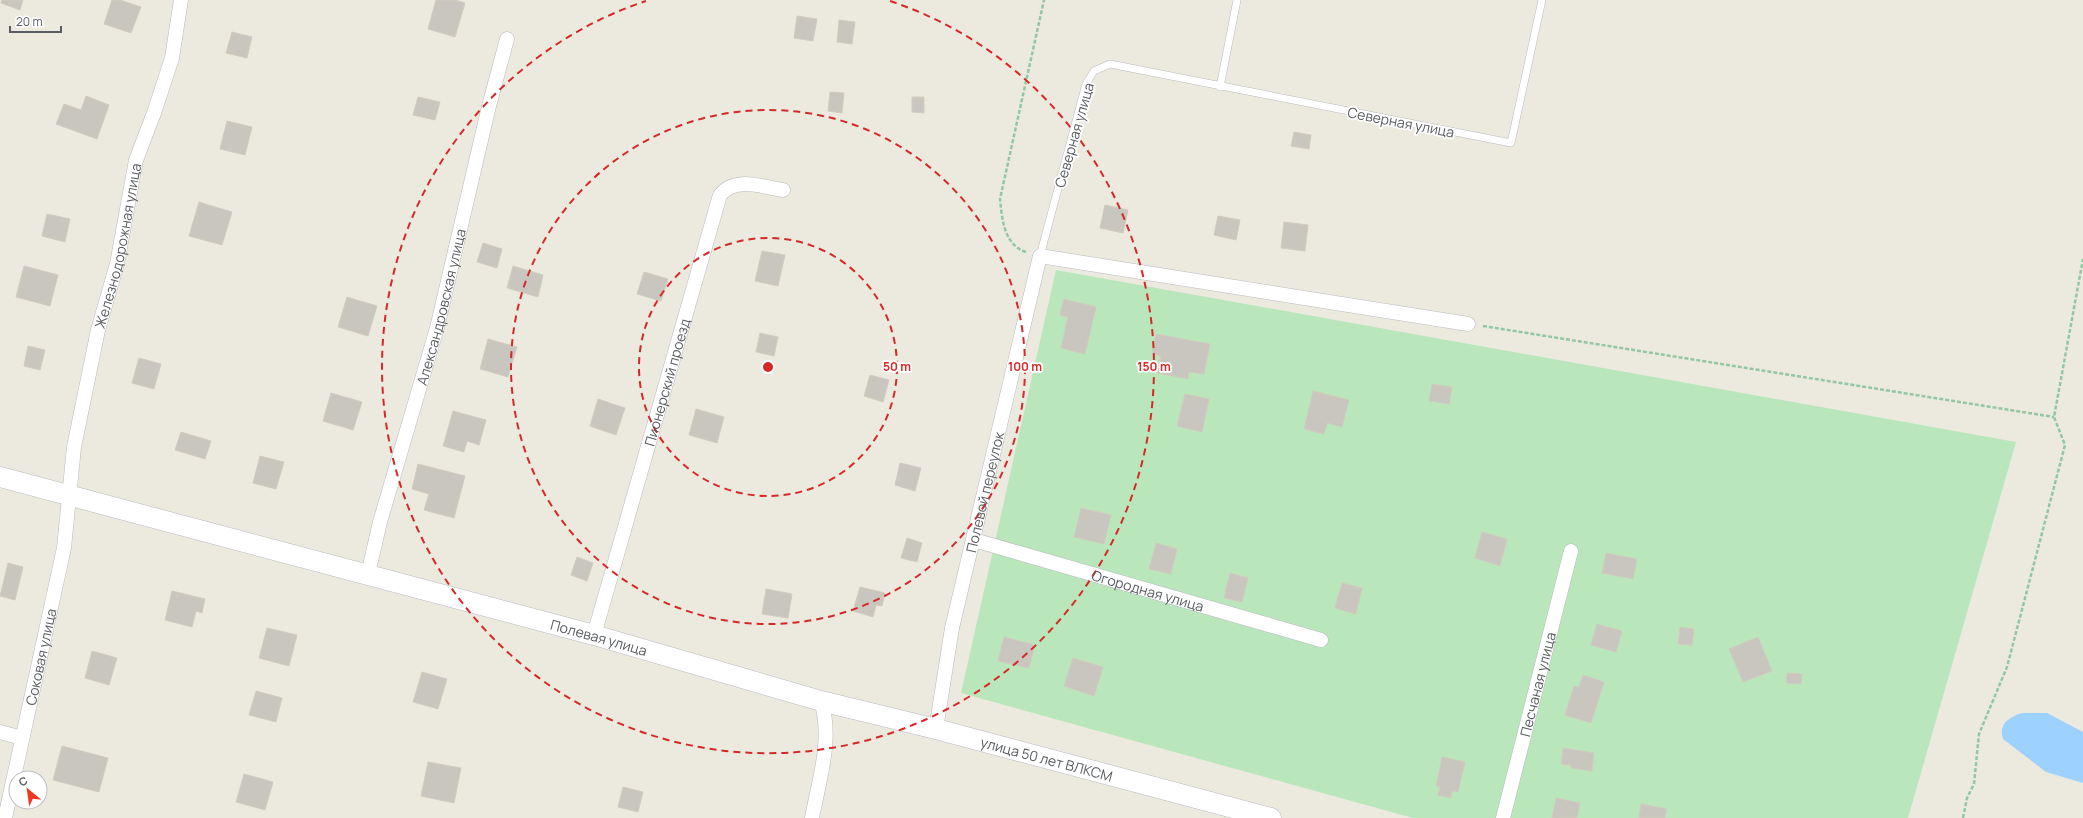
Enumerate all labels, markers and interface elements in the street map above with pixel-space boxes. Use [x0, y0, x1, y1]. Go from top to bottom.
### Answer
scale bar [10, 8, 61, 34]
text: 20 m [16, 13, 43, 30]
street label: Северная улица [1050, 80, 1098, 190]
street label: Северная улица [1346, 102, 1456, 142]
street label: Железнодорожная улица [89, 161, 145, 331]
street label: Александровская улица [411, 227, 469, 387]
street label: Пионерский проезд [639, 316, 694, 448]
text: 50 m [883, 358, 911, 375]
text: 100 m [1008, 358, 1042, 375]
text: 150 m [1137, 358, 1171, 375]
centre of rings [761, 360, 775, 374]
street label: Полевой переулок [961, 429, 1008, 554]
street label: Огородная улица [1090, 565, 1206, 615]
street label: Соковая улица [20, 607, 60, 707]
street label: Полевая улица [549, 614, 650, 660]
street label: Песчаная улица [1515, 630, 1559, 739]
street label: улица 50 лет ВЛКСМ [979, 732, 1115, 785]
north arrow [8, 770, 48, 810]
text: С [16, 772, 30, 789]

